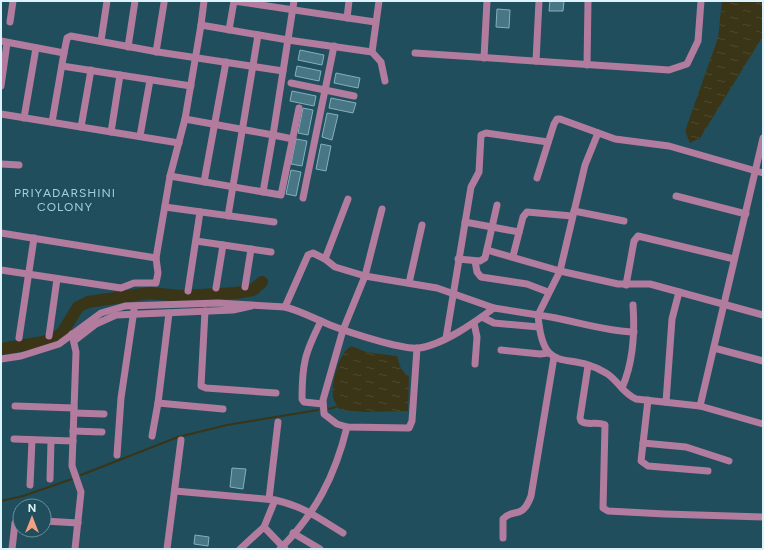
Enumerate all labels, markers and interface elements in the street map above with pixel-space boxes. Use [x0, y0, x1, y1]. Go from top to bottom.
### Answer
district label: PRIYADARSHINI COLONY [14, 186, 116, 214]
north arrow [12, 498, 52, 538]
text: N [28, 502, 36, 515]

